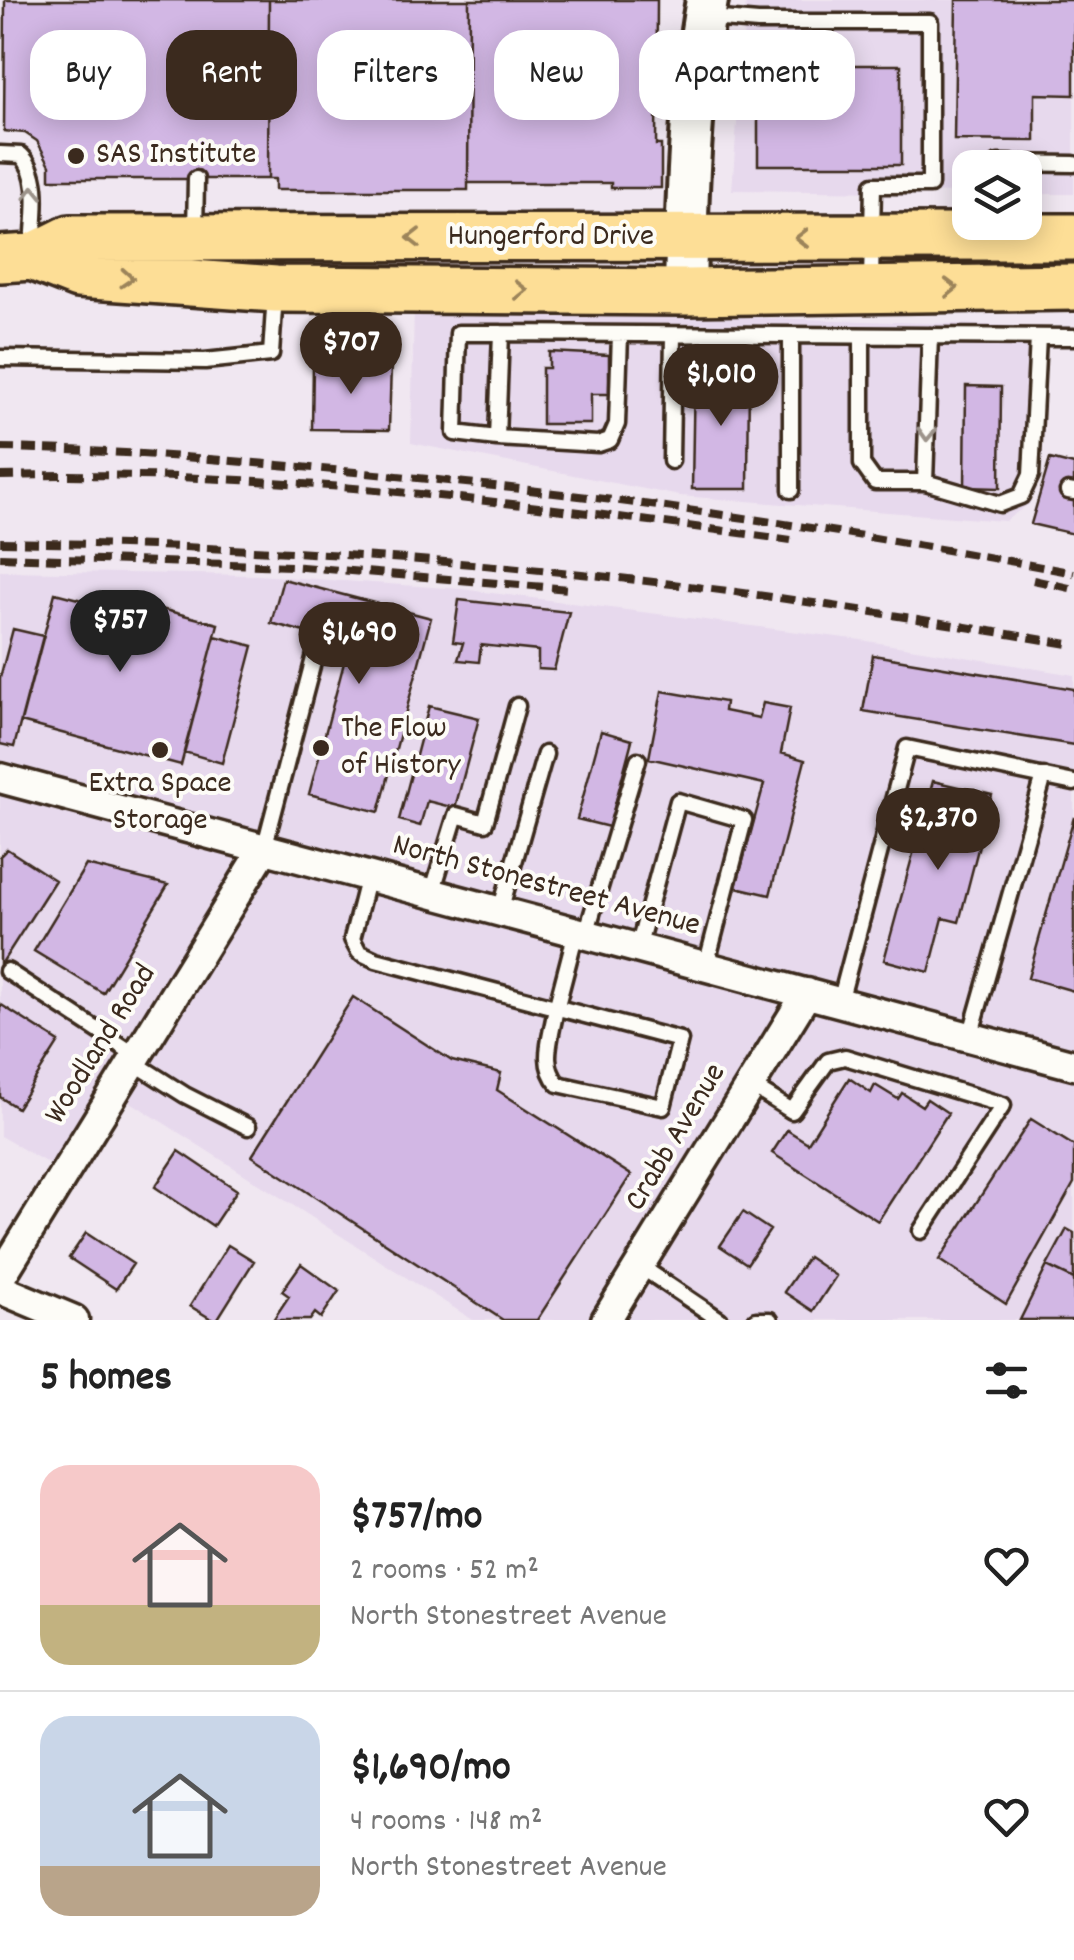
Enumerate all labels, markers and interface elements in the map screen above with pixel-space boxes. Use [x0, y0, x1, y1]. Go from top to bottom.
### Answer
chip: Buy [30, 30, 146, 120]
chip: Rent [166, 30, 297, 120]
chip: Filters [317, 30, 474, 120]
chip: New [494, 30, 619, 120]
chip: Apartment [639, 30, 855, 120]
place label: SAS Institute [96, 133, 256, 179]
marker: SAS Institute [65, 145, 87, 167]
map controls [952, 150, 1042, 240]
button: layers [952, 150, 1042, 240]
one-way arrow [23, 185, 44, 201]
street label: Hungerford Drive [448, 215, 654, 261]
one-way arrow [405, 227, 420, 249]
one-way arrow [793, 227, 808, 249]
one-way arrow [119, 267, 135, 288]
one-way arrow [944, 278, 960, 299]
one-way arrow [514, 279, 530, 301]
pin: $707 [292, 312, 410, 397]
text: $707 [322, 321, 380, 367]
pin: $1,010 [640, 344, 802, 429]
text: $1,010 [685, 353, 757, 399]
one-way arrow [916, 426, 937, 442]
pin: $757 [61, 590, 179, 675]
text: $757 [92, 599, 148, 645]
pin: $1,690 [278, 602, 440, 687]
text: $1,690 [320, 611, 398, 657]
place label: The Flow of History [341, 707, 461, 790]
marker: The Flow of History [310, 737, 332, 759]
marker: Extra Space Storage [149, 739, 171, 761]
place label: Extra Space Storage [88, 762, 232, 845]
pin: $2,370 [857, 788, 1019, 873]
text: $2,370 [898, 797, 978, 843]
street label: North Stonestreet Avenue [387, 824, 705, 950]
street label: Woodland Road [34, 956, 170, 1134]
street label: Crabb Avenue [615, 1055, 739, 1221]
text: 5 homes [40, 1350, 172, 1410]
icon: filters [979, 1353, 1034, 1408]
text: $757/mo [350, 1489, 482, 1549]
icon: home [120, 1505, 240, 1625]
icon: heart [979, 1538, 1034, 1593]
text: 2 rooms · 52 m² [350, 1549, 539, 1595]
text: North Stonestreet Avenue [350, 1595, 667, 1641]
text: $1,690/mo [350, 1740, 511, 1800]
icon: home [120, 1756, 240, 1876]
icon: heart [979, 1789, 1034, 1844]
text: 4 rooms · 148 m² [350, 1800, 542, 1846]
text: North Stonestreet Avenue [350, 1846, 667, 1892]

